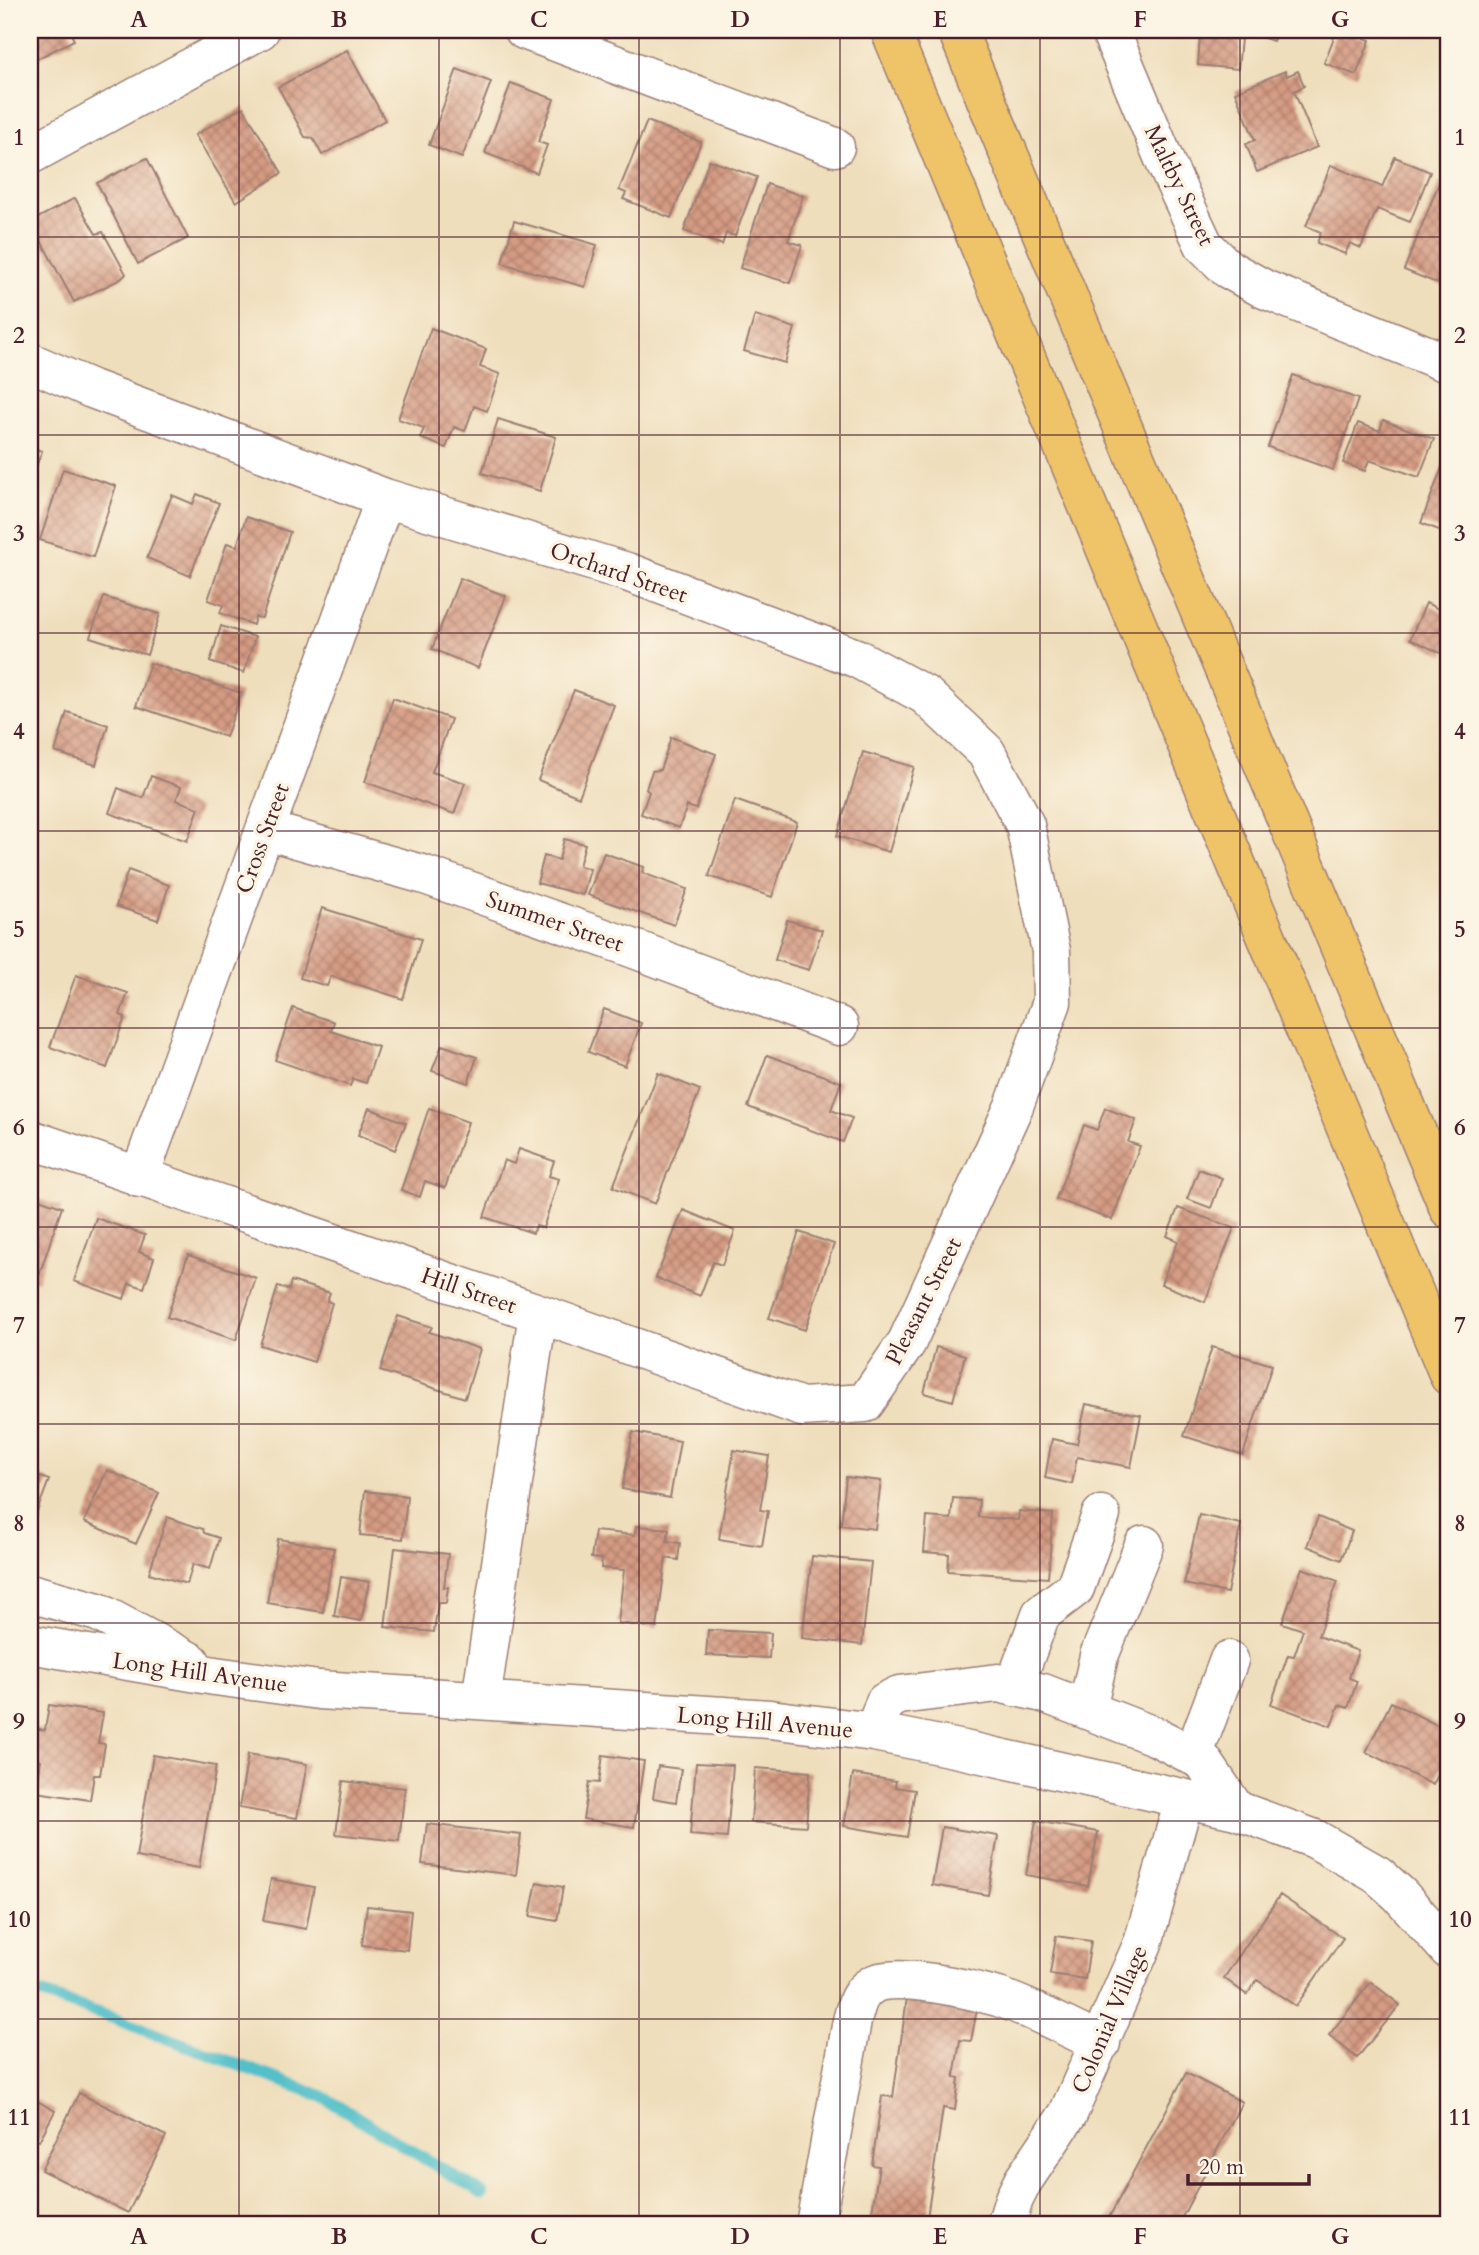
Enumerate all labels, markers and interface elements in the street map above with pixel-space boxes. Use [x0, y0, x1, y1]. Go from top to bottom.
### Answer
text: A [130, 4, 148, 35]
text: B [331, 4, 347, 35]
text: C [530, 4, 548, 35]
text: D [730, 4, 750, 35]
text: E [933, 4, 947, 35]
text: F [1133, 4, 1147, 35]
text: G [1331, 4, 1350, 35]
street label: Maltby Street [1137, 120, 1222, 251]
text: 1 [13, 122, 25, 153]
text: 1 [1454, 122, 1466, 153]
text: 2 [13, 320, 25, 351]
text: 2 [1454, 320, 1466, 351]
text: 3 [13, 518, 25, 549]
text: 3 [1454, 518, 1466, 549]
street label: Orchard Street [546, 534, 692, 610]
text: 4 [13, 716, 25, 747]
text: 4 [1454, 716, 1466, 747]
street label: Cross Street [228, 779, 297, 898]
street label: Summer Street [482, 883, 628, 959]
text: 5 [13, 914, 25, 945]
text: 5 [1454, 914, 1466, 945]
text: 6 [13, 1112, 25, 1143]
text: 6 [1454, 1112, 1466, 1143]
street label: Pleasant Street [878, 1232, 969, 1370]
street label: Hill Street [417, 1260, 521, 1321]
text: 7 [13, 1310, 25, 1341]
text: 7 [1454, 1310, 1466, 1341]
text: 8 [13, 1508, 25, 1539]
text: 8 [1454, 1508, 1466, 1539]
street label: Long Hill Avenue [110, 1645, 290, 1700]
street label: Long Hill Avenue [676, 1699, 854, 1746]
text: 9 [13, 1706, 25, 1737]
text: 9 [1454, 1706, 1466, 1737]
text: 10 [7, 1904, 31, 1935]
text: 10 [1448, 1904, 1472, 1935]
street label: Colonial Village [1064, 1940, 1155, 2098]
text: 11 [7, 2102, 31, 2133]
text: 11 [1448, 2102, 1472, 2133]
scale bar [1188, 2143, 1309, 2187]
text: 20 m [1199, 2153, 1244, 2182]
text: A [130, 2221, 148, 2252]
text: B [331, 2221, 347, 2252]
text: C [530, 2221, 548, 2252]
text: D [730, 2221, 750, 2252]
text: E [933, 2221, 947, 2252]
text: F [1133, 2221, 1147, 2252]
text: G [1331, 2221, 1350, 2252]

